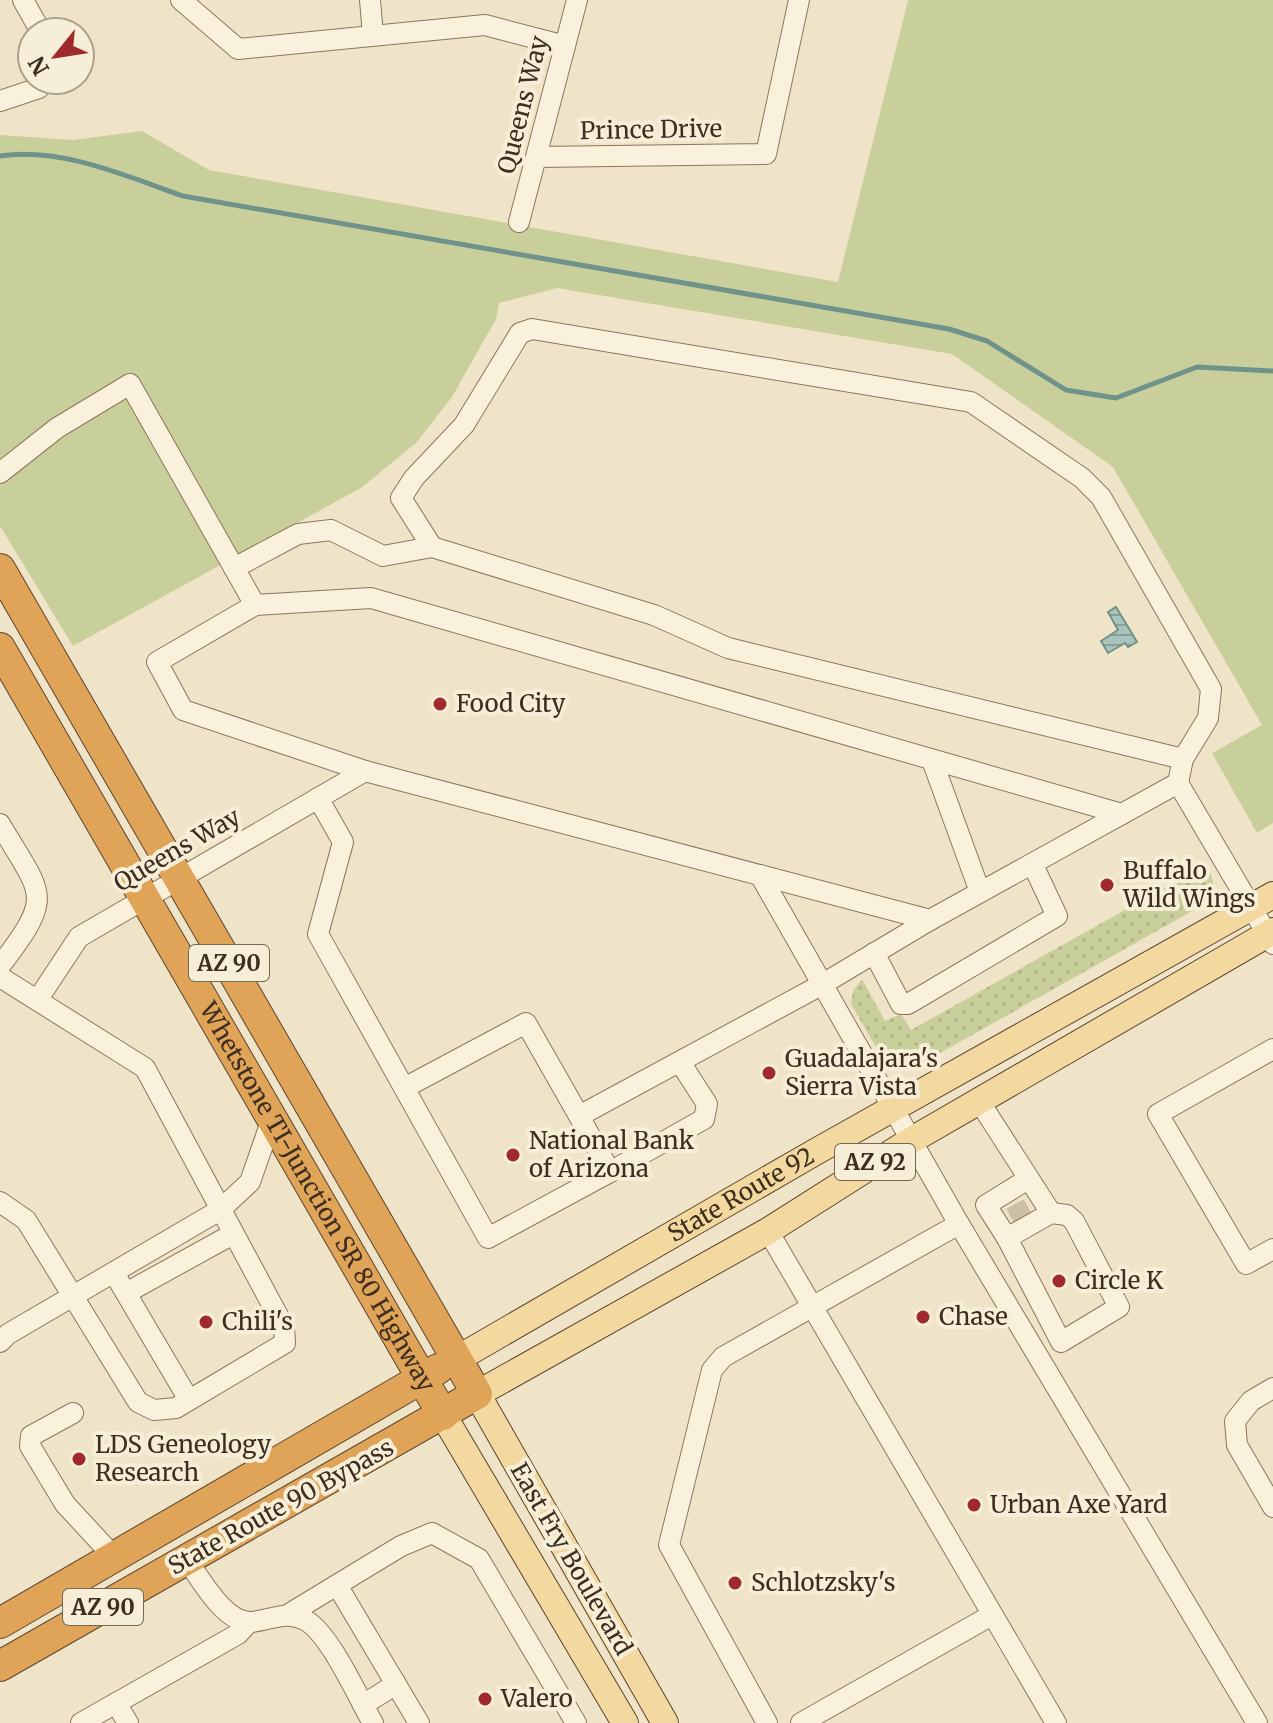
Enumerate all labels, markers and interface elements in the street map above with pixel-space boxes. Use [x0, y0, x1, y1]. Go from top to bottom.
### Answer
north arrow [16, 16, 96, 96]
street label: Queens Way [490, 33, 555, 177]
text: N [22, 51, 55, 81]
street label: Prince Drive [580, 113, 722, 146]
place label: Food City [456, 688, 565, 719]
marker: Food City [431, 695, 449, 713]
street label: Queens Way [108, 801, 246, 898]
place label: Buffalo Wild Wings [1122, 855, 1256, 914]
marker: Buffalo Wild Wings [1098, 876, 1116, 894]
road number: AZ 90 [189, 945, 269, 981]
street label: Whetstone TI-Junction SR 80 Highway [192, 995, 442, 1397]
place label: Guadalajara's Sierra Vista [785, 1043, 938, 1102]
marker: Guadalajara's Sierra Vista [760, 1064, 778, 1082]
place label: National Bank of Arizona [529, 1125, 695, 1184]
street label: State Route 92 [662, 1140, 820, 1249]
road number: AZ 92 [835, 1144, 915, 1180]
marker: National Bank of Arizona [504, 1146, 522, 1164]
place label: Circle K [1075, 1265, 1164, 1296]
marker: Circle K [1050, 1272, 1068, 1290]
place label: Chase [939, 1301, 1008, 1332]
place label: Chili's [222, 1306, 293, 1337]
marker: Chase [914, 1308, 932, 1326]
marker: Chili's [197, 1313, 215, 1331]
place label: LDS Geneology Research [95, 1429, 271, 1488]
street label: State Route 90 Bypass [163, 1432, 399, 1582]
marker: LDS Geneology Research [70, 1450, 88, 1468]
street label: East Fry Boulevard [504, 1457, 639, 1661]
place label: Urban Axe Yard [990, 1489, 1168, 1520]
marker: Urban Axe Yard [965, 1496, 983, 1514]
place label: Schlotzsky's [751, 1567, 895, 1598]
marker: Schlotzsky's [726, 1574, 744, 1592]
road number: AZ 90 [63, 1589, 143, 1625]
place label: Valero [500, 1683, 573, 1714]
marker: Valero [476, 1690, 494, 1708]

